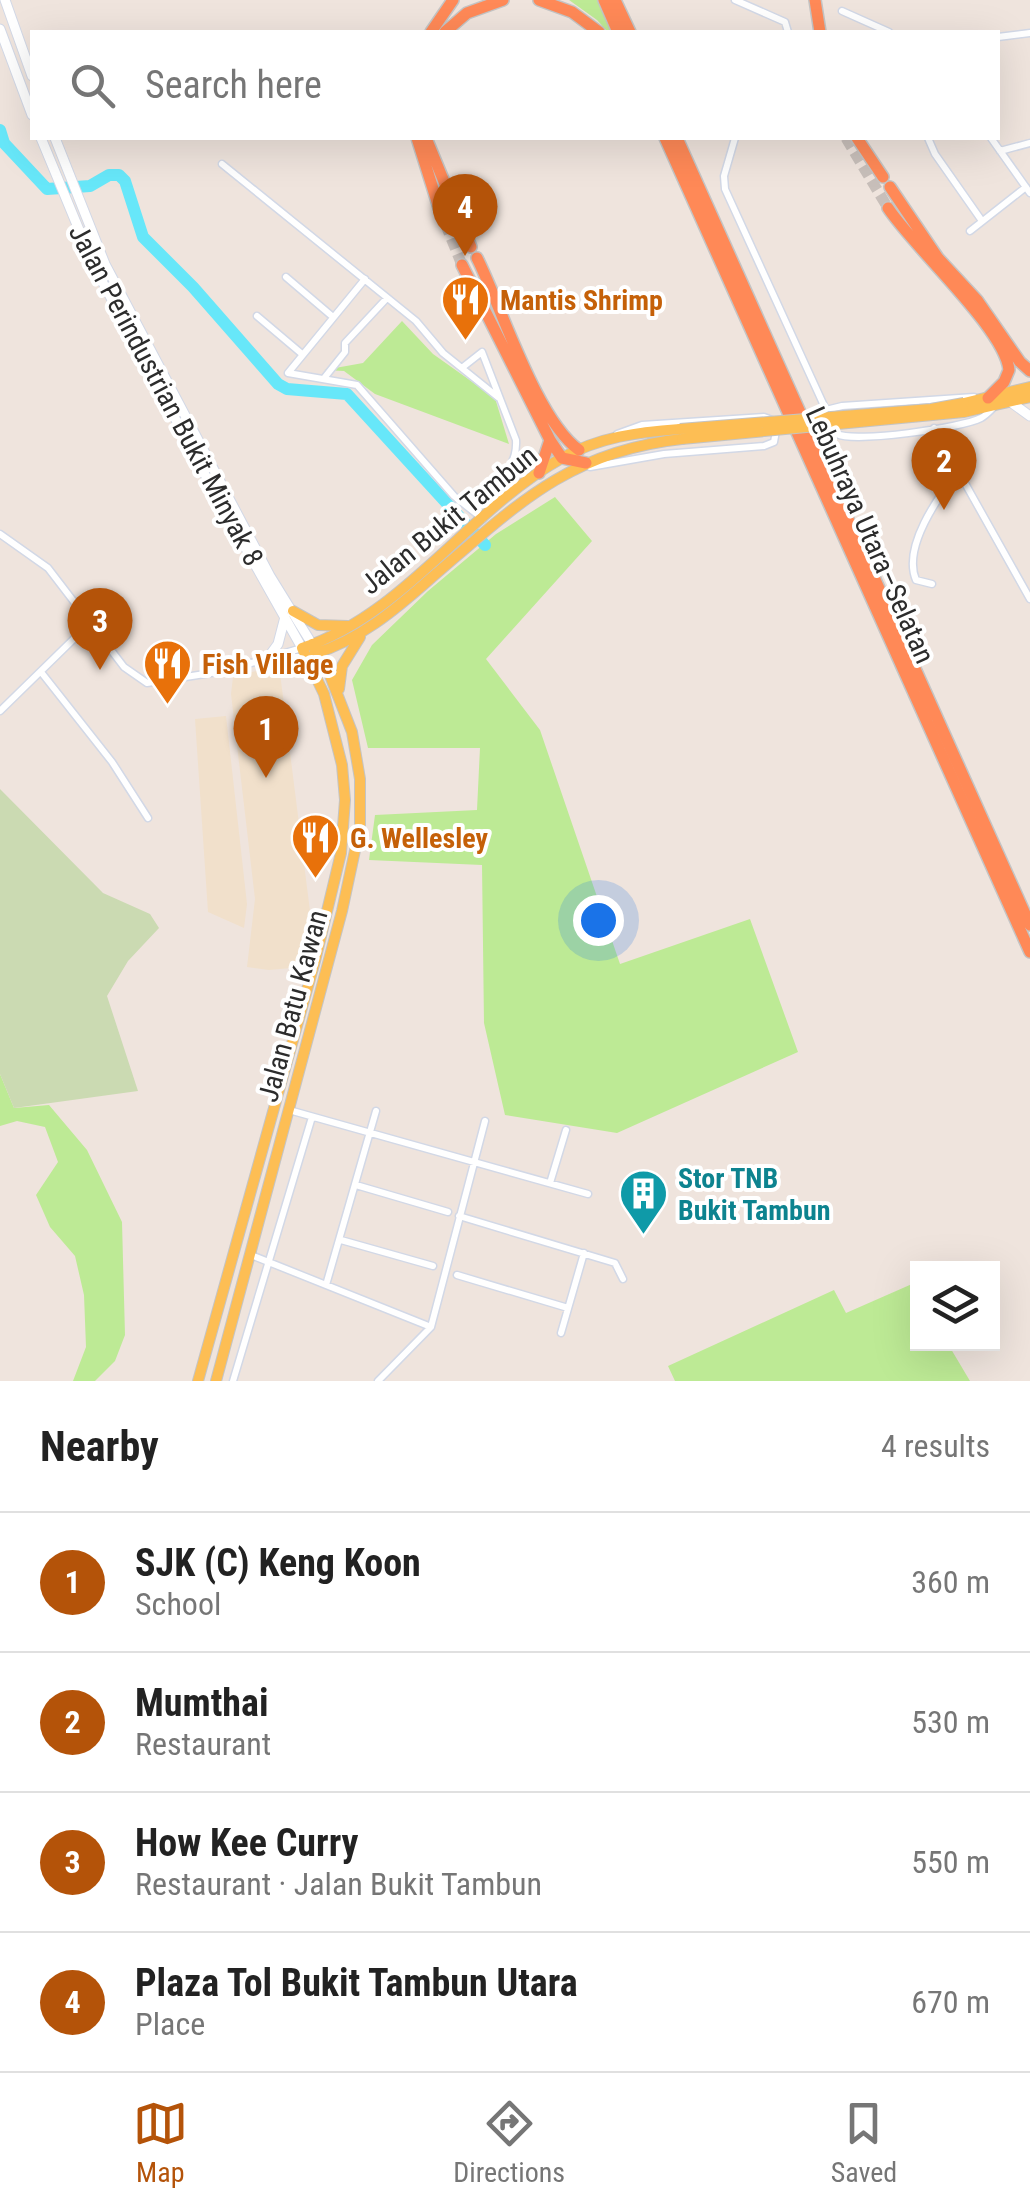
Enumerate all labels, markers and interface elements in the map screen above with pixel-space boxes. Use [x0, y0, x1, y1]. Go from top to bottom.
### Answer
search box [30, 30, 1000, 140]
icon: search [65, 58, 120, 113]
text: Search here [145, 63, 322, 107]
pin: 4 [432, 174, 498, 256]
street label: Jalan Perindustrian Bukit Minyak 8 [62, 219, 270, 571]
restaurant icon: Mantis Shrimp [439, 274, 491, 342]
place label: Mantis Shrimp [500, 284, 663, 317]
street label: Lebuhraya Utara–Selatan [799, 402, 941, 668]
pin: 2 [912, 428, 976, 510]
street label: Jalan Bukit Tambun [354, 439, 544, 601]
pin: 3 [68, 588, 132, 670]
restaurant icon: Fish Village [141, 638, 193, 706]
place label: Fish Village [202, 648, 333, 681]
pin: 1 [234, 696, 298, 778]
restaurant icon: G. Wellesley [289, 812, 341, 880]
place label: G. Wellesley [350, 822, 488, 855]
your location [573, 895, 624, 946]
street label: Jalan Batu Kawan [251, 906, 335, 1106]
place label: Stor TNB Bukit Tambun [678, 1162, 830, 1227]
building icon: Stor TNB Bukit Tambun [617, 1168, 669, 1236]
map controls [910, 1261, 1000, 1351]
button: layers [910, 1261, 1000, 1351]
text: Nearby [40, 1422, 159, 1471]
text: 4 results [881, 1427, 990, 1465]
text: SJK (C) Keng Koon [135, 1541, 421, 1585]
text: 1 [64, 1563, 81, 1601]
text: 360 m [911, 1563, 990, 1601]
text: School [135, 1585, 221, 1623]
text: Mumthai [135, 1681, 269, 1725]
text: 2 [64, 1703, 81, 1741]
text: 530 m [911, 1703, 990, 1741]
text: Restaurant [135, 1725, 271, 1763]
text: How Kee Curry [135, 1821, 358, 1865]
text: 3 [64, 1843, 81, 1881]
text: 550 m [911, 1843, 990, 1881]
text: Restaurant · Jalan Bukit Tambun [135, 1865, 542, 1903]
text: Plaza Tol Bukit Tambun Utara [135, 1961, 578, 2005]
text: 4 [64, 1983, 81, 2021]
text: 670 m [911, 1983, 990, 2021]
text: Place [135, 2005, 205, 2043]
tab: Map [133, 2096, 188, 2189]
tab: Directions [453, 2096, 565, 2189]
tab: Saved [831, 2096, 897, 2189]

